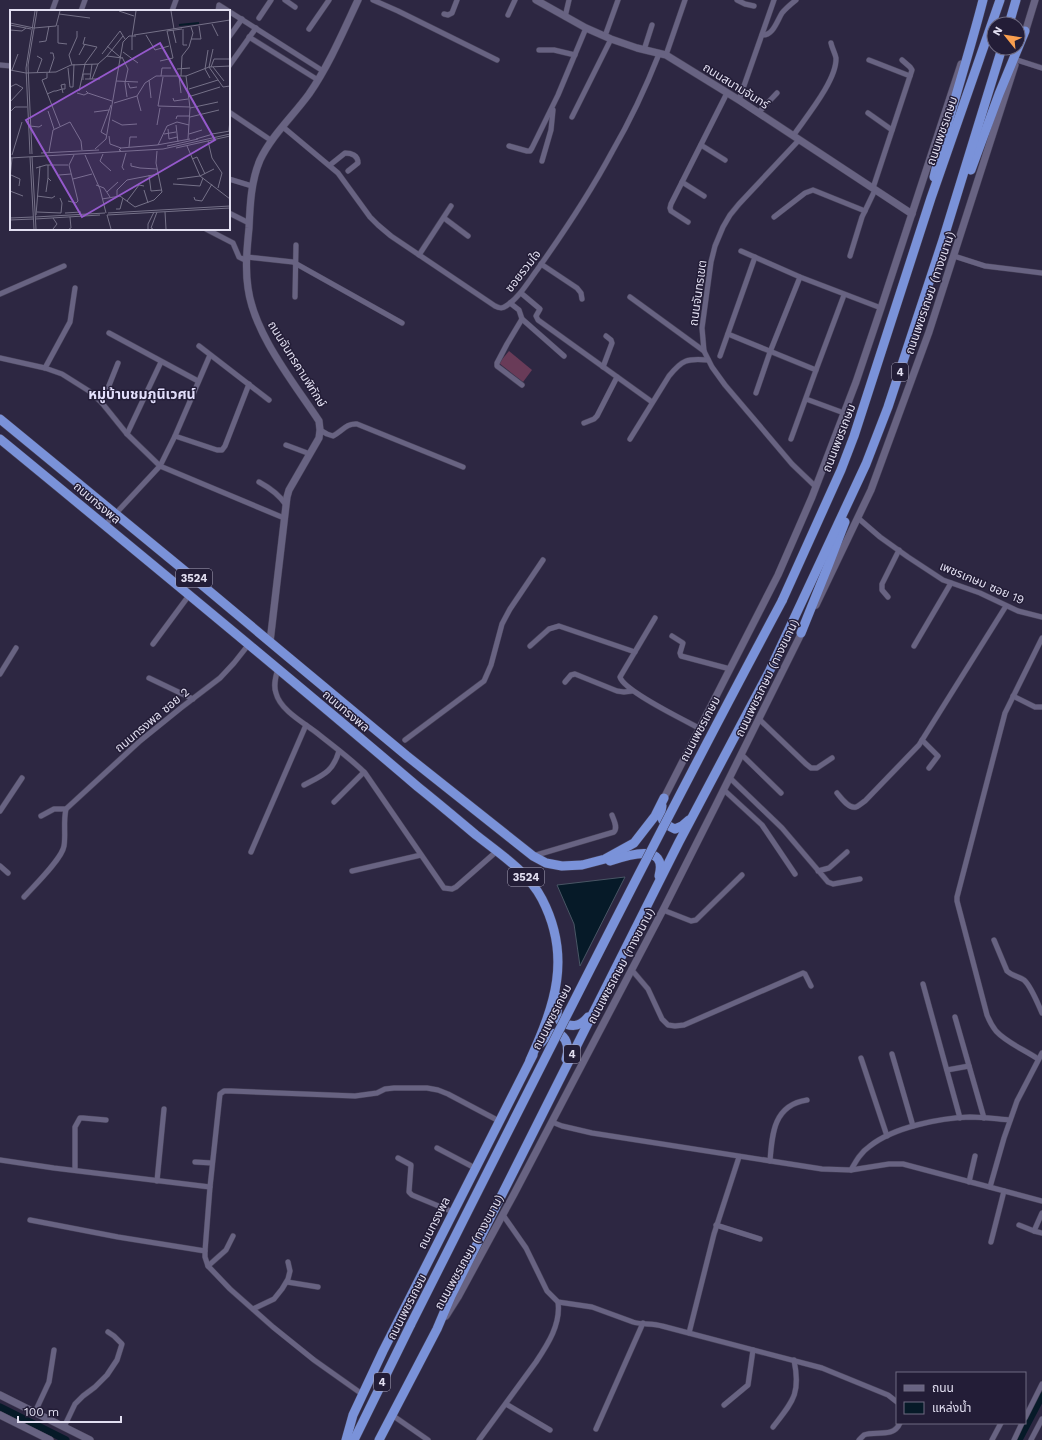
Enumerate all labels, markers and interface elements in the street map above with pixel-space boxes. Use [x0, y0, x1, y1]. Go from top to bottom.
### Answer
inset map [10, 10, 230, 230]
north arrow [986, 16, 1026, 56]
text: N [990, 24, 1005, 38]
street label: ถนนสนามจันทร์ [700, 60, 772, 112]
street label: ถนนเพชรเกษม [924, 95, 960, 167]
street label: ถนนเพชรเกษม (ทางขนาน) [902, 230, 958, 356]
street label: ซอยรวมใจ [502, 247, 544, 295]
street label: ถนนจันทรเขต [686, 259, 710, 327]
street label: ถนนจันทรคามพิทักษ์ [265, 318, 329, 410]
road number: 4 [892, 363, 908, 381]
district label: หมู่บ้านชมภูนิเวศน์ [88, 386, 196, 404]
street label: ถนนเพชรเกษม [820, 402, 858, 474]
street label: ถนนทรงพล [71, 479, 123, 527]
street label: เพชรเกษม ซอย 19 [938, 559, 1026, 607]
road number: 3524 [176, 569, 212, 587]
street label: ถนนเพชรเกษม (ทางขนาน) [732, 617, 802, 739]
street label: ถนนทรงพล ซอย 2 [112, 685, 192, 755]
street label: ถนนทรงพล [320, 687, 372, 735]
street label: ถนนเพชรเกษม [677, 694, 723, 764]
road number: 3524 [508, 868, 544, 886]
street label: ถนนเพชรเกษม (ทางขนาน) [585, 906, 657, 1026]
street label: ถนนเพชรเกษม [529, 982, 575, 1052]
road number: 4 [564, 1045, 580, 1063]
street label: ถนนเพชรเกษม (ทางขนาน) [432, 1192, 506, 1312]
street label: ถนนทรงพล [415, 1195, 453, 1251]
street label: ถนนเพชรเกษม [384, 1272, 430, 1342]
legend [896, 1372, 1026, 1424]
road number: 4 [374, 1373, 390, 1391]
text: ถนน [932, 1381, 954, 1395]
scale bar [18, 1398, 121, 1424]
text: แหล่งน้ำ [932, 1399, 971, 1415]
text: 100 m [24, 1405, 59, 1419]

